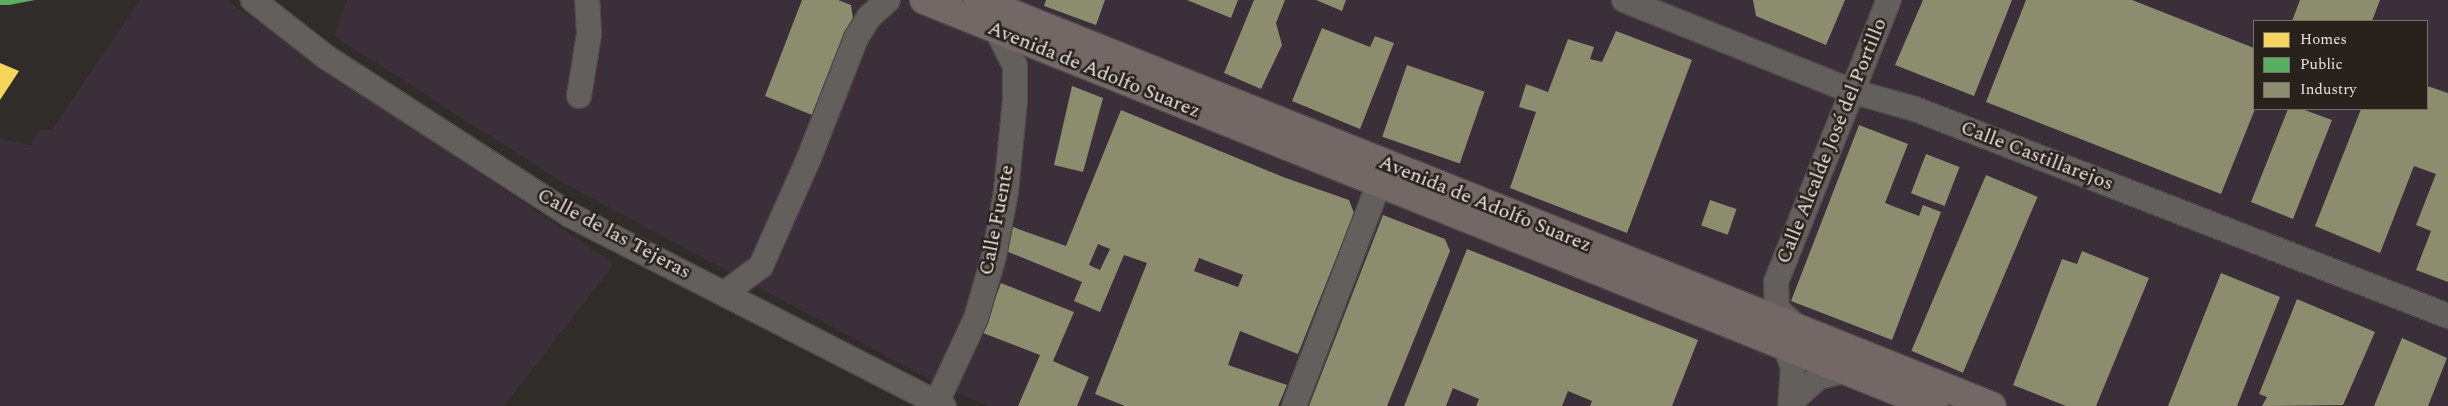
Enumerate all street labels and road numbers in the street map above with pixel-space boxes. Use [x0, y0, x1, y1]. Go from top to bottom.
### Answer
street label: Calle Alcalde José del Portillo [1772, 15, 1892, 267]
street label: Avenida de Adolfo Suarez [984, 16, 1204, 124]
street label: Calle Castillarejos [1957, 116, 2117, 196]
street label: Avenida de Adolfo Suarez [1375, 150, 1595, 258]
street label: Calle Fuente [975, 163, 1019, 277]
street label: Calle de las Tejeras [533, 183, 695, 285]

